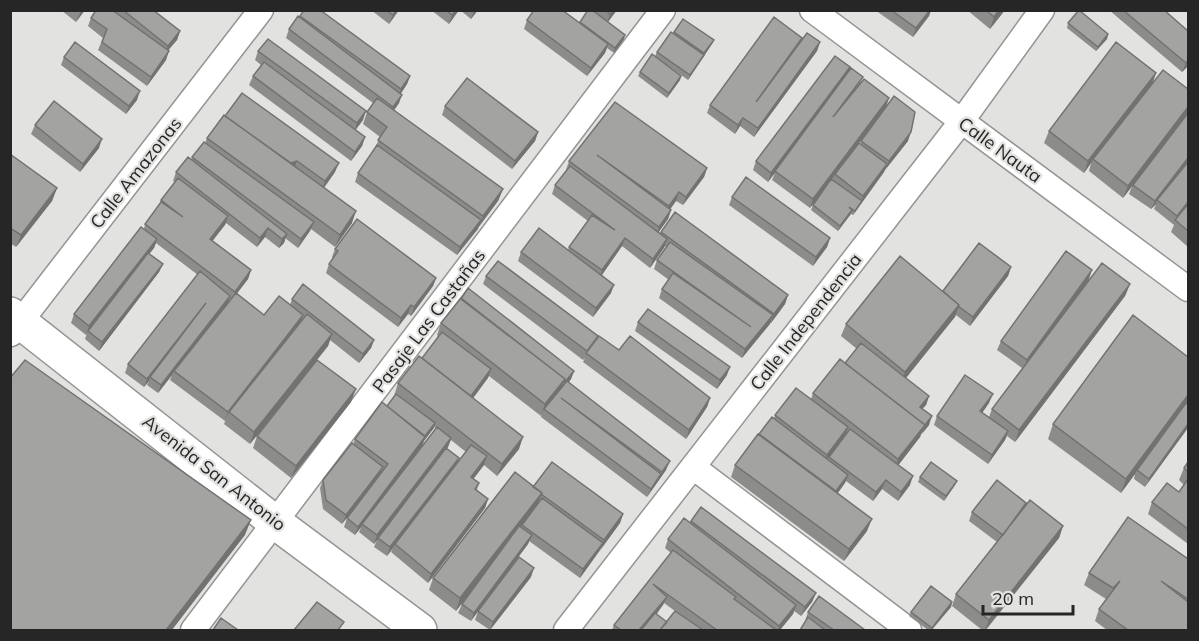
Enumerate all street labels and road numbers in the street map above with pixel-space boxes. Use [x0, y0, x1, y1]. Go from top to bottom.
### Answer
street label: Calle Amazonas [85, 112, 186, 233]
street label: Calle Nauta [954, 112, 1047, 188]
street label: Pasaje Las Castañas [367, 244, 490, 397]
street label: Calle Independencia [745, 248, 866, 395]
street label: Avenida San Antonio [138, 409, 291, 536]

